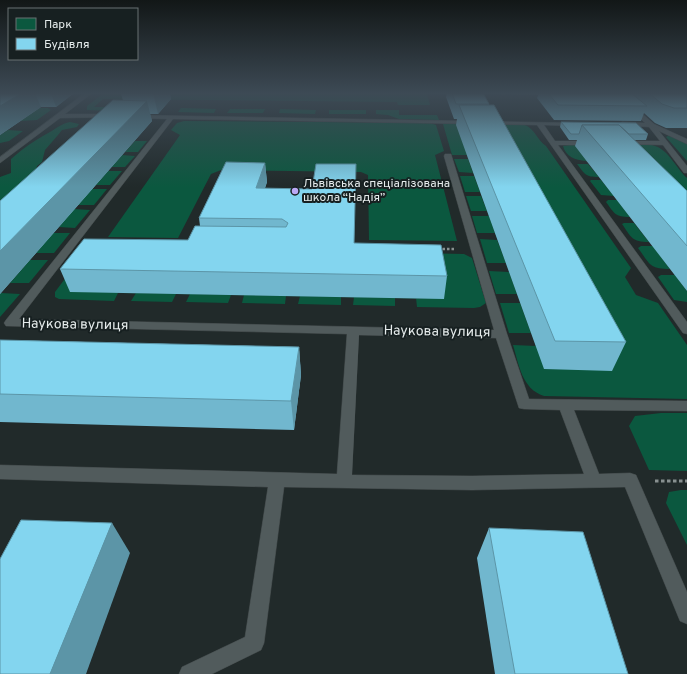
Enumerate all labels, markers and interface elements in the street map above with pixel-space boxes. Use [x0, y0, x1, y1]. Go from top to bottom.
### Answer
legend [8, 8, 138, 60]
text: Парк [44, 17, 72, 33]
text: Будівля [44, 37, 90, 53]
place label: Львівська спеціалізована школа “Надія” [303, 176, 450, 206]
marker: Львівська спеціалізована школа “Надія” [290, 186, 300, 196]
street label: Наукова вулиця [21, 316, 129, 334]
street label: Наукова вулиця [383, 323, 491, 341]

